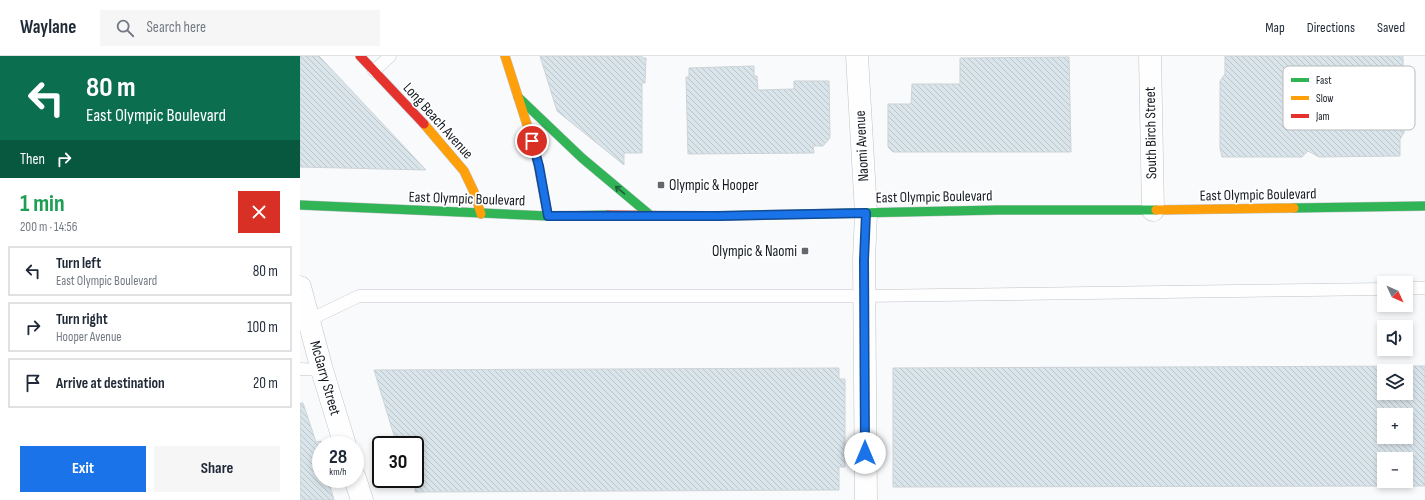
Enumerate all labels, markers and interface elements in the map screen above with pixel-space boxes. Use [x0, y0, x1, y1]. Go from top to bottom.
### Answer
search box [100, 10, 380, 46]
text: Waylane [20, 16, 76, 39]
icon: search [114, 17, 136, 39]
text: Search here [146, 18, 206, 37]
text: Map [1265, 19, 1285, 36]
text: Directions [1307, 19, 1355, 36]
text: Saved [1377, 19, 1405, 36]
legend [1283, 66, 1415, 130]
text: 80 m [86, 71, 135, 104]
icon: left [20, 72, 72, 124]
text: Fast [1316, 74, 1332, 87]
street label: Long Beach Avenue [399, 79, 477, 163]
street label: South Birch Street [1141, 86, 1161, 179]
text: Slow [1316, 92, 1333, 105]
text: East Olympic Boulevard [86, 105, 226, 126]
street label: Naomi Avenue [851, 110, 873, 182]
text: Jam [1315, 110, 1330, 123]
pin [515, 124, 549, 158]
icon: arrive [521, 130, 543, 152]
icon: right [53, 148, 75, 170]
text: Then [20, 150, 45, 169]
place label: Olympic & Hooper [669, 176, 759, 195]
marker: Olympic & Hooper [656, 180, 666, 190]
street label: East Olympic Boulevard [1200, 184, 1316, 206]
one-way arrow [614, 186, 625, 195]
street label: East Olympic Boulevard [876, 186, 992, 208]
street label: East Olympic Boulevard [408, 187, 526, 211]
text: 1 min [20, 189, 65, 218]
button: close [238, 191, 280, 233]
text: 200 m · 14:56 [20, 219, 77, 235]
place label: Olympic & Naomi [712, 242, 797, 261]
marker: Olympic & Naomi [800, 246, 810, 256]
text: Turn left [56, 254, 101, 273]
icon: left [22, 260, 44, 282]
text: 80 m [253, 262, 278, 281]
text: East Olympic Boulevard [56, 273, 157, 289]
north arrow [1377, 276, 1413, 312]
map controls [1377, 276, 1413, 488]
text: Turn right [56, 310, 108, 329]
icon: right [22, 316, 44, 338]
text: 100 m [247, 318, 278, 337]
button: sound [1377, 320, 1413, 356]
text: Hooper Avenue [56, 329, 122, 345]
street label: McGarry Street [305, 339, 345, 418]
button: layers [1377, 364, 1413, 400]
icon: arrive [22, 372, 44, 394]
text: Arrive at destination [56, 374, 165, 393]
text: 20 m [253, 374, 278, 393]
button: + [1377, 408, 1413, 444]
position arrow [844, 432, 886, 474]
speed limit sign: 30 [372, 436, 424, 488]
text: 28 [329, 445, 347, 469]
button: Exit [20, 446, 146, 492]
button: Share [154, 446, 280, 492]
button: − [1377, 452, 1413, 488]
text: km/h [329, 466, 347, 478]

